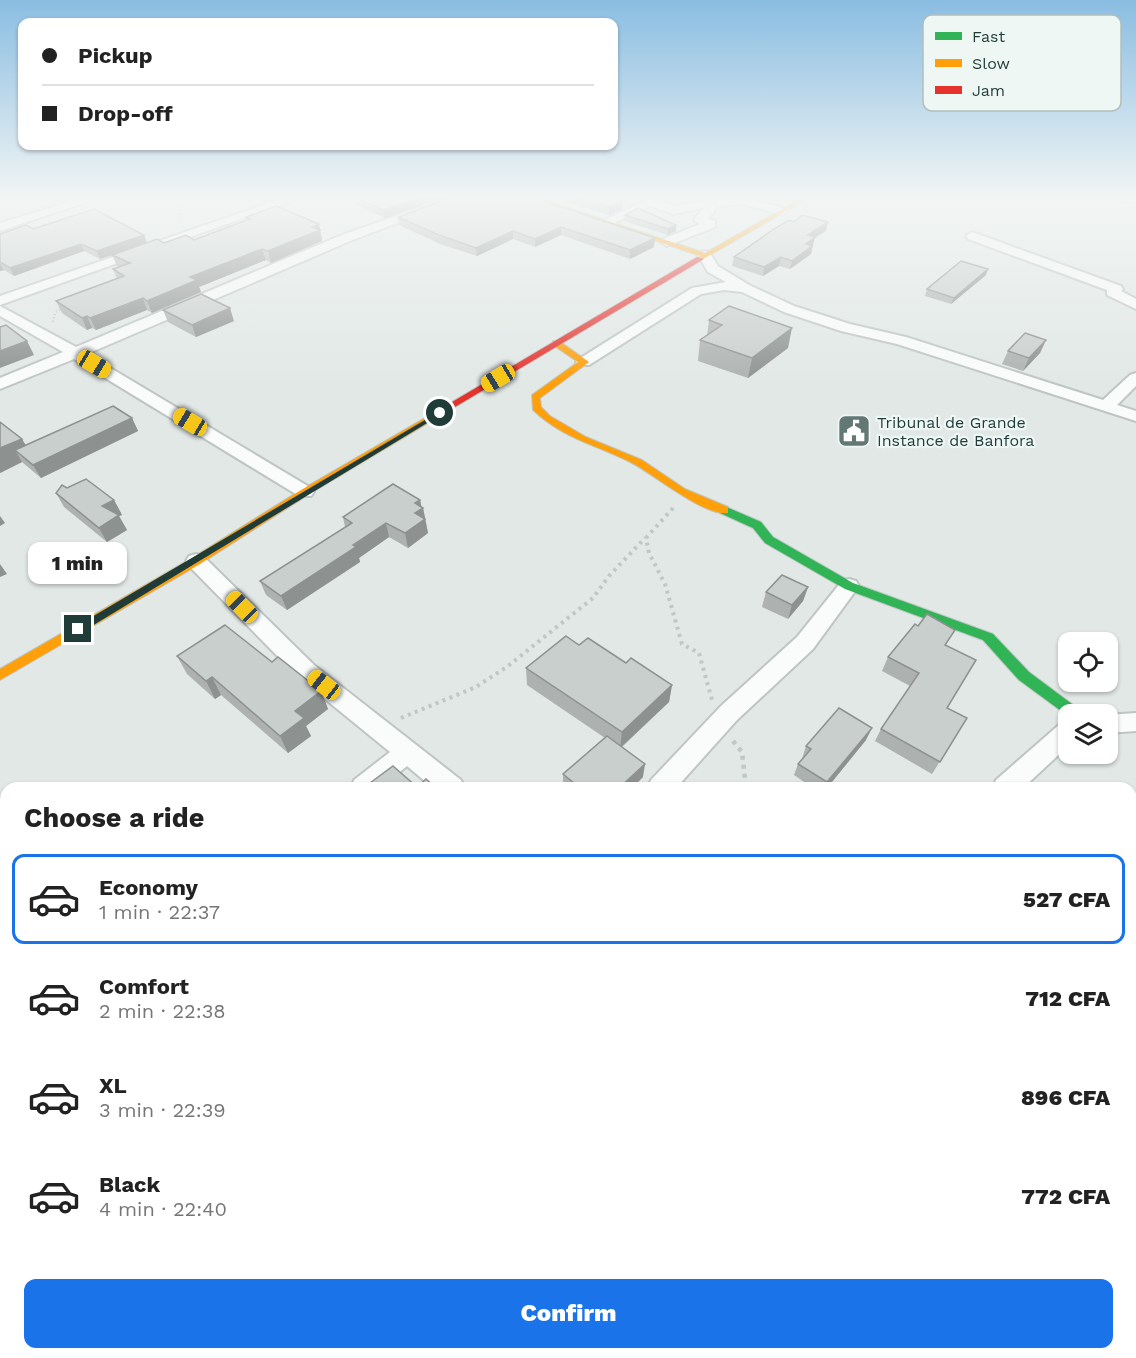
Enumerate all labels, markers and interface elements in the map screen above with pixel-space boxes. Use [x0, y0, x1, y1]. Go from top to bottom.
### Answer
legend [923, 15, 1121, 111]
text: Fast [972, 27, 1005, 46]
text: Pickup [78, 43, 153, 68]
text: Slow [972, 54, 1010, 73]
text: Jam [972, 81, 1005, 100]
text: Drop-off [78, 101, 173, 126]
car [74, 347, 114, 381]
car [478, 361, 518, 395]
route start [426, 399, 453, 426]
car [170, 405, 210, 439]
public building icon: Tribunal de Grande Instance de Banfora [836, 413, 872, 449]
place label: Tribunal de Grande Instance de Banfora [877, 413, 1034, 450]
callout: 1 min [28, 542, 128, 584]
text: 1 min [52, 551, 103, 575]
car [223, 588, 261, 626]
route end [64, 615, 91, 642]
map controls [1058, 632, 1118, 764]
button: locate [1058, 632, 1118, 692]
car [304, 667, 344, 703]
button: layers [1058, 704, 1118, 764]
text: Choose a ride [24, 802, 204, 834]
icon: car [27, 872, 81, 926]
text: Economy [99, 875, 198, 900]
text: 527 CFA [1023, 887, 1110, 912]
text: 1 min · 22:37 [99, 900, 220, 924]
icon: car [27, 971, 81, 1025]
text: Comfort [99, 974, 189, 999]
text: 712 CFA [1025, 986, 1110, 1011]
text: 2 min · 22:38 [99, 999, 226, 1023]
icon: car [27, 1070, 81, 1124]
text: XL [99, 1073, 127, 1098]
text: 896 CFA [1021, 1085, 1110, 1110]
text: 3 min · 22:39 [99, 1098, 226, 1122]
icon: car [27, 1169, 81, 1223]
text: Black [99, 1172, 160, 1197]
text: 772 CFA [1021, 1184, 1110, 1209]
text: 4 min · 22:40 [99, 1197, 227, 1221]
button: Confirm [24, 1279, 1113, 1348]

